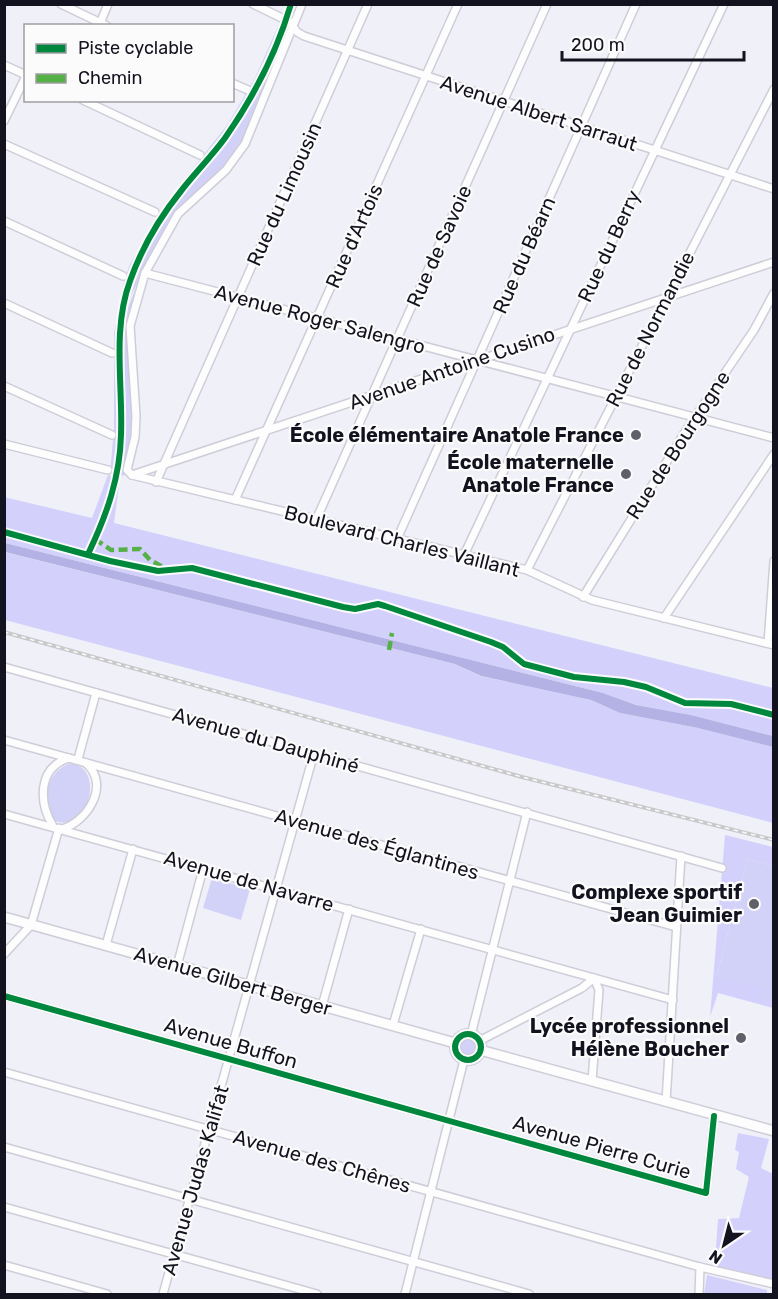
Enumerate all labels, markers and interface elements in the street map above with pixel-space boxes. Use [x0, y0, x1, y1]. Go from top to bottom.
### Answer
legend [24, 24, 234, 102]
scale bar [562, 24, 744, 62]
text: 200 m [571, 34, 625, 56]
text: Piste cyclable [78, 37, 193, 59]
text: Chemin [78, 67, 142, 89]
street label: Avenue Albert Sarraut [438, 70, 641, 156]
street label: Rue du Limousin [242, 118, 326, 270]
street label: Rue d'Artois [320, 180, 388, 292]
street label: Rue de Savoie [401, 181, 477, 311]
street label: Rue du Berry [573, 186, 645, 306]
street label: Rue du Béarn [488, 193, 560, 317]
street label: Rue de Normandie [600, 247, 700, 411]
street label: Avenue Roger Salengro [212, 279, 428, 359]
street label: Avenue Antoine Cusino [346, 321, 558, 415]
street label: Rue de Bourgogne [621, 366, 735, 524]
place label: École élémentaire Anatole France [290, 423, 624, 447]
marker: École élémentaire Anatole France [629, 428, 643, 442]
place label: École maternelle Anatole France [447, 450, 614, 497]
marker: École maternelle Anatole France [619, 467, 633, 481]
street label: Boulevard Charles Vaillant [282, 500, 522, 582]
street label: Avenue du Dauphiné [170, 702, 362, 778]
street label: Avenue des Églantines [272, 803, 482, 885]
street label: Avenue de Navarre [161, 845, 337, 917]
place label: Complexe sportif Jean Guimier [571, 880, 742, 927]
marker: Complexe sportif Jean Guimier [747, 897, 761, 911]
street label: Avenue Gilbert Berger [131, 941, 335, 1021]
street label: Avenue Buffon [162, 1013, 300, 1073]
place label: Lycée professionnel Hélène Boucher [530, 1014, 729, 1061]
marker: Lycée professionnel Hélène Boucher [734, 1031, 748, 1045]
street label: Avenue Judas Kalifat [156, 1082, 234, 1278]
street label: Avenue Pierre Curie [510, 1110, 694, 1184]
street label: Avenue des Chênes [231, 1124, 413, 1198]
north arrow [694, 1215, 754, 1275]
text: N [706, 1246, 726, 1268]

